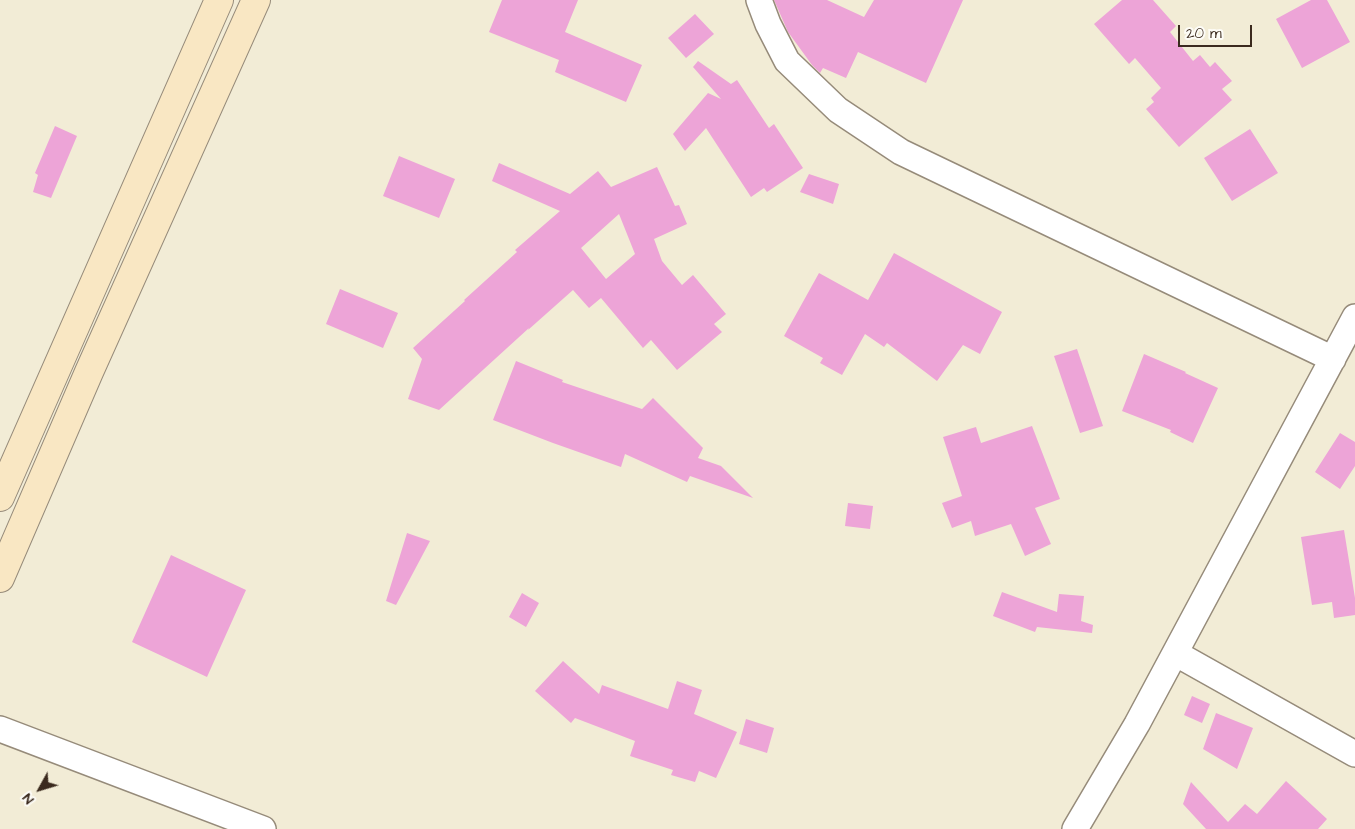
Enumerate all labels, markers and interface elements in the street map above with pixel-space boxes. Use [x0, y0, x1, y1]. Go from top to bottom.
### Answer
scale bar [1180, 15, 1254, 47]
text: 20 m [1186, 23, 1222, 44]
north arrow [15, 764, 65, 814]
text: N [18, 789, 39, 808]

